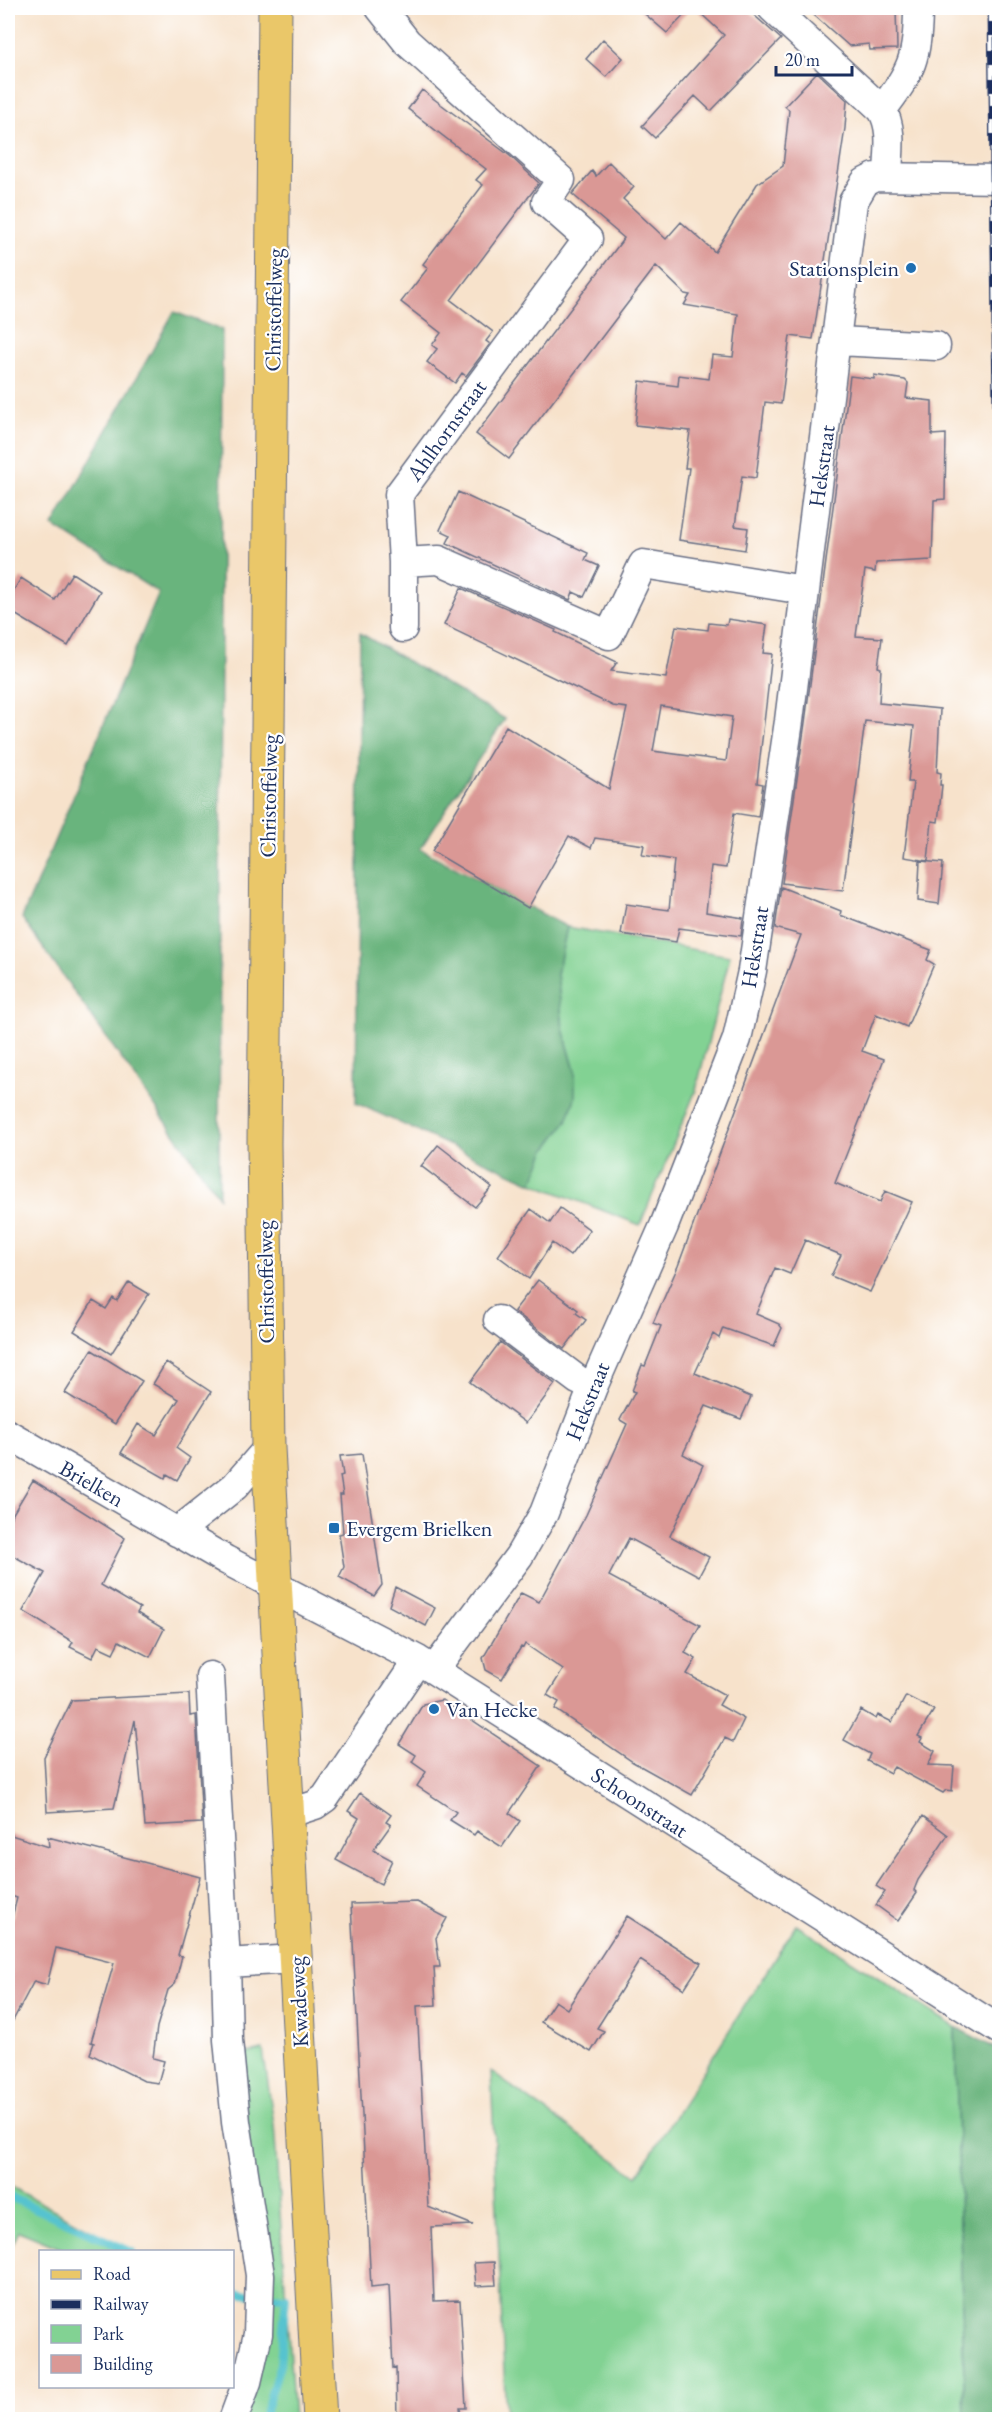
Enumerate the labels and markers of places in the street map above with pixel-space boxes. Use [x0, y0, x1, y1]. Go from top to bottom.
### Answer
place label: Stationsplein [789, 254, 899, 283]
marker: Stationsplein [904, 261, 918, 275]
place label: Evergem Brielken [346, 1514, 493, 1543]
marker: Evergem Brielken [327, 1521, 341, 1535]
place label: Van Hecke [446, 1695, 538, 1724]
marker: Van Hecke [427, 1702, 441, 1716]

